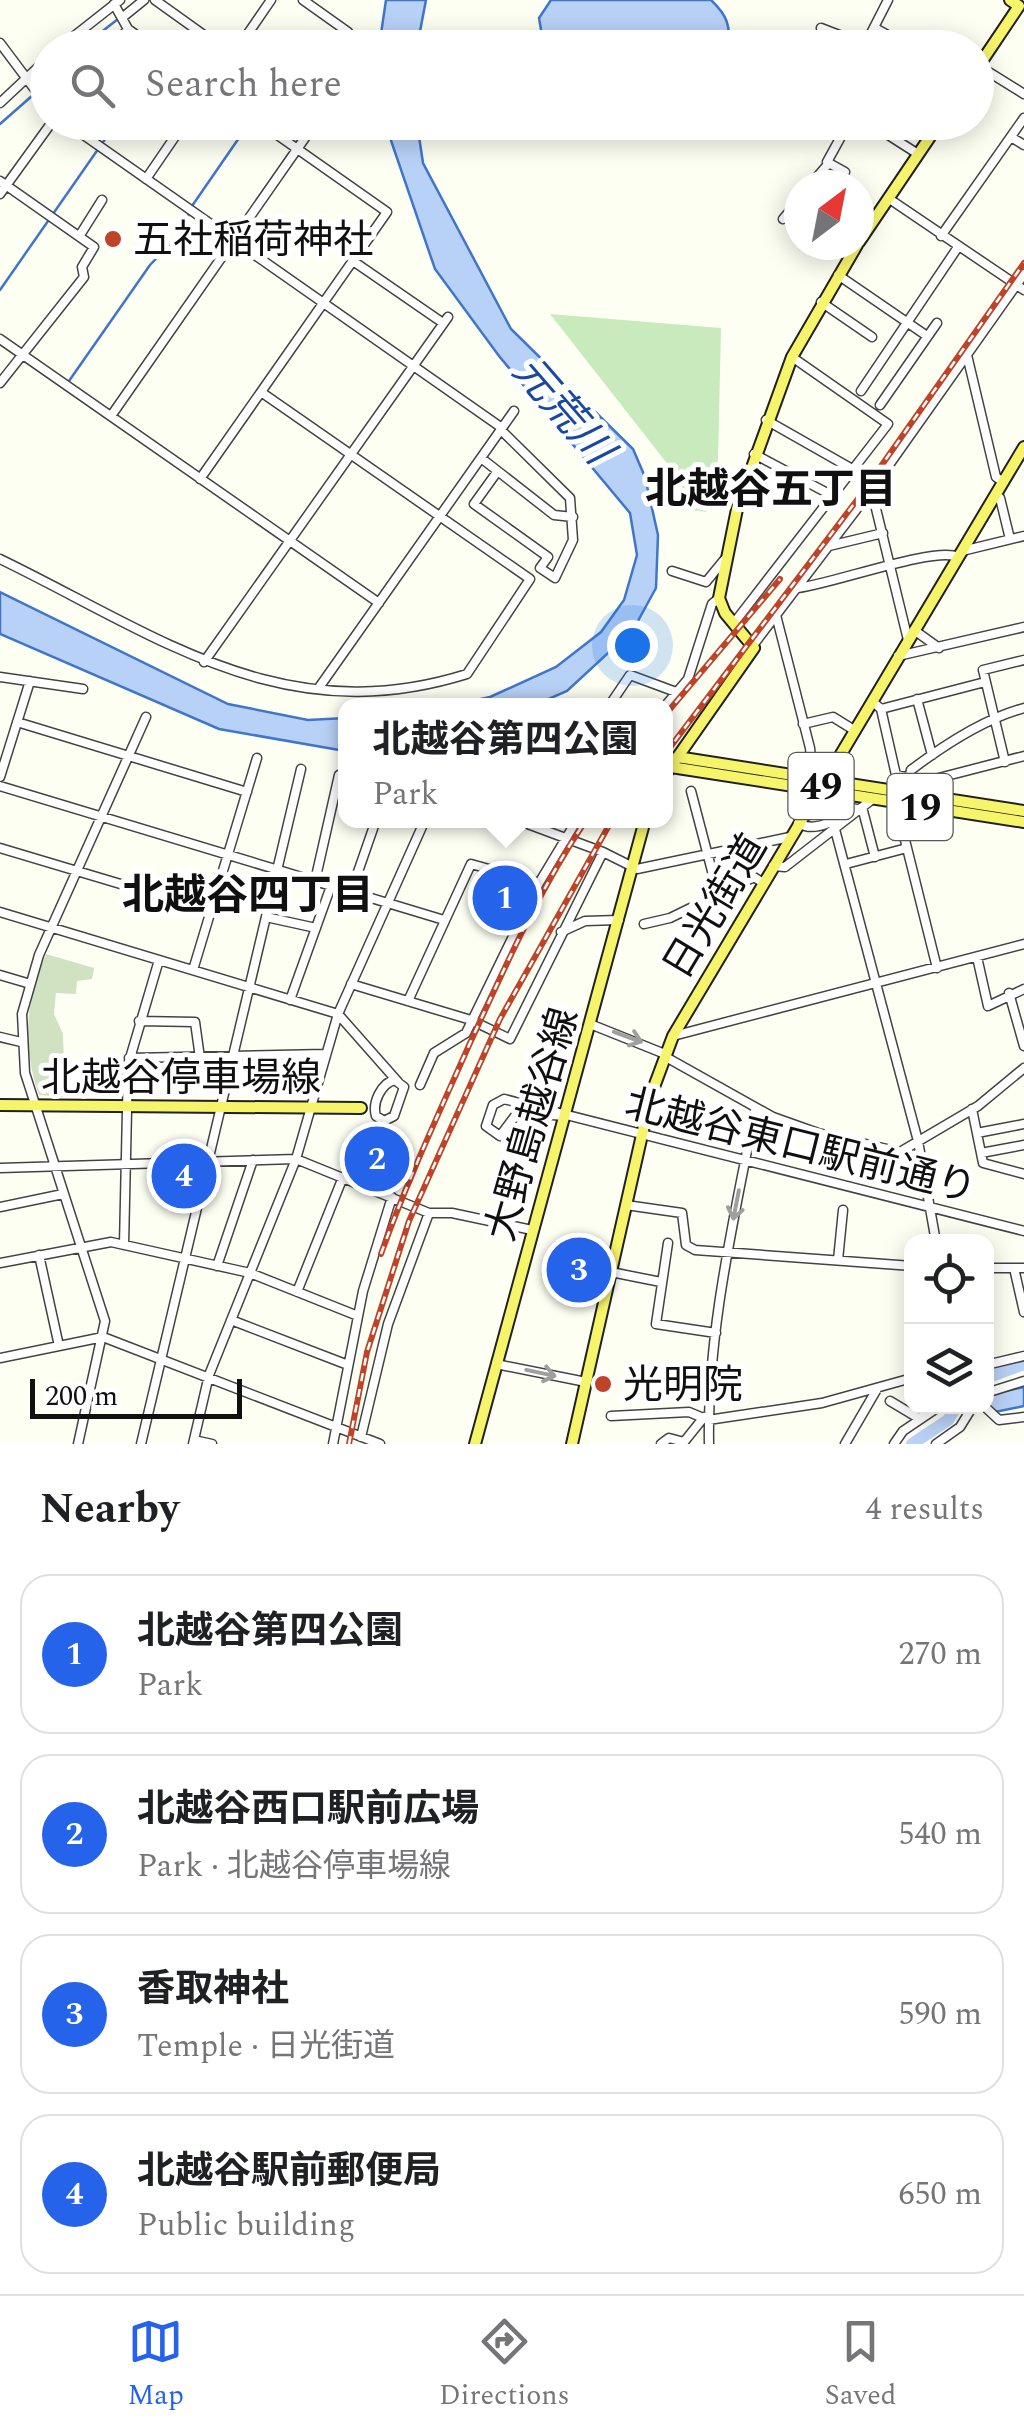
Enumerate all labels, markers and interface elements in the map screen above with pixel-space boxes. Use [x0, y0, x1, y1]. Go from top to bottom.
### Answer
search box [30, 30, 994, 140]
text: Search here [145, 56, 342, 114]
icon: search [65, 58, 120, 113]
north arrow [784, 170, 874, 260]
place label: 五社稲荷神社 [133, 211, 373, 272]
marker: 五社稲荷神社 [102, 228, 124, 250]
water label: 元荒川 [497, 342, 630, 482]
district label: 北越谷五丁目 [645, 459, 897, 522]
your location [607, 620, 658, 671]
popup [338, 698, 673, 828]
text: 北越谷第四公園 [372, 712, 639, 770]
road number: 49 [788, 753, 854, 819]
text: Park [372, 770, 438, 819]
road number: 19 [888, 774, 952, 840]
street label: 日光街道 [649, 823, 783, 992]
pin: 1 [472, 860, 538, 936]
district label: 北越谷四丁目 [122, 865, 374, 928]
street label: 大野島越谷線 [471, 1001, 596, 1248]
one-way arrow [612, 1029, 643, 1047]
street label: 北越谷停車場線 [41, 1049, 321, 1110]
street label: 北越谷東口駅前通り [618, 1074, 982, 1221]
pin: 2 [344, 1122, 410, 1196]
pin: 4 [152, 1138, 216, 1214]
one-way arrow [726, 1188, 745, 1220]
pin: 3 [546, 1232, 612, 1308]
map controls [904, 1234, 994, 1414]
button: locate [904, 1234, 994, 1324]
button: layers [904, 1324, 994, 1414]
place label: 光明院 [623, 1356, 743, 1417]
one-way arrow [524, 1365, 556, 1384]
marker: 光明院 [592, 1373, 614, 1395]
scale bar [30, 1374, 242, 1418]
text: 200 m [45, 1375, 118, 1418]
text: Nearby [40, 1478, 179, 1541]
text: 4 results [865, 1485, 984, 1534]
text: 北越谷第四公園 [137, 1603, 403, 1661]
text: 1 [66, 1630, 83, 1679]
text: 270 m [898, 1630, 982, 1679]
text: Park [137, 1661, 203, 1710]
text: 北越谷西口駅前広場 [137, 1781, 479, 1839]
text: 2 [66, 1810, 83, 1859]
text: 540 m [898, 1810, 982, 1859]
text: Park · 北越谷停車場線 [137, 1842, 451, 1891]
text: 香取神社 [137, 1961, 289, 2019]
text: 3 [66, 1990, 83, 2039]
text: 590 m [898, 1990, 982, 2039]
text: Temple · 日光街道 [137, 2022, 395, 2071]
text: 北越谷駅前郵便局 [137, 2143, 441, 2201]
text: 4 [66, 2170, 83, 2219]
text: 650 m [898, 2170, 982, 2219]
text: Public building [137, 2201, 355, 2250]
tab: Map [128, 2314, 184, 2417]
tab: Directions [439, 2314, 570, 2417]
tab: Saved [825, 2314, 896, 2417]

